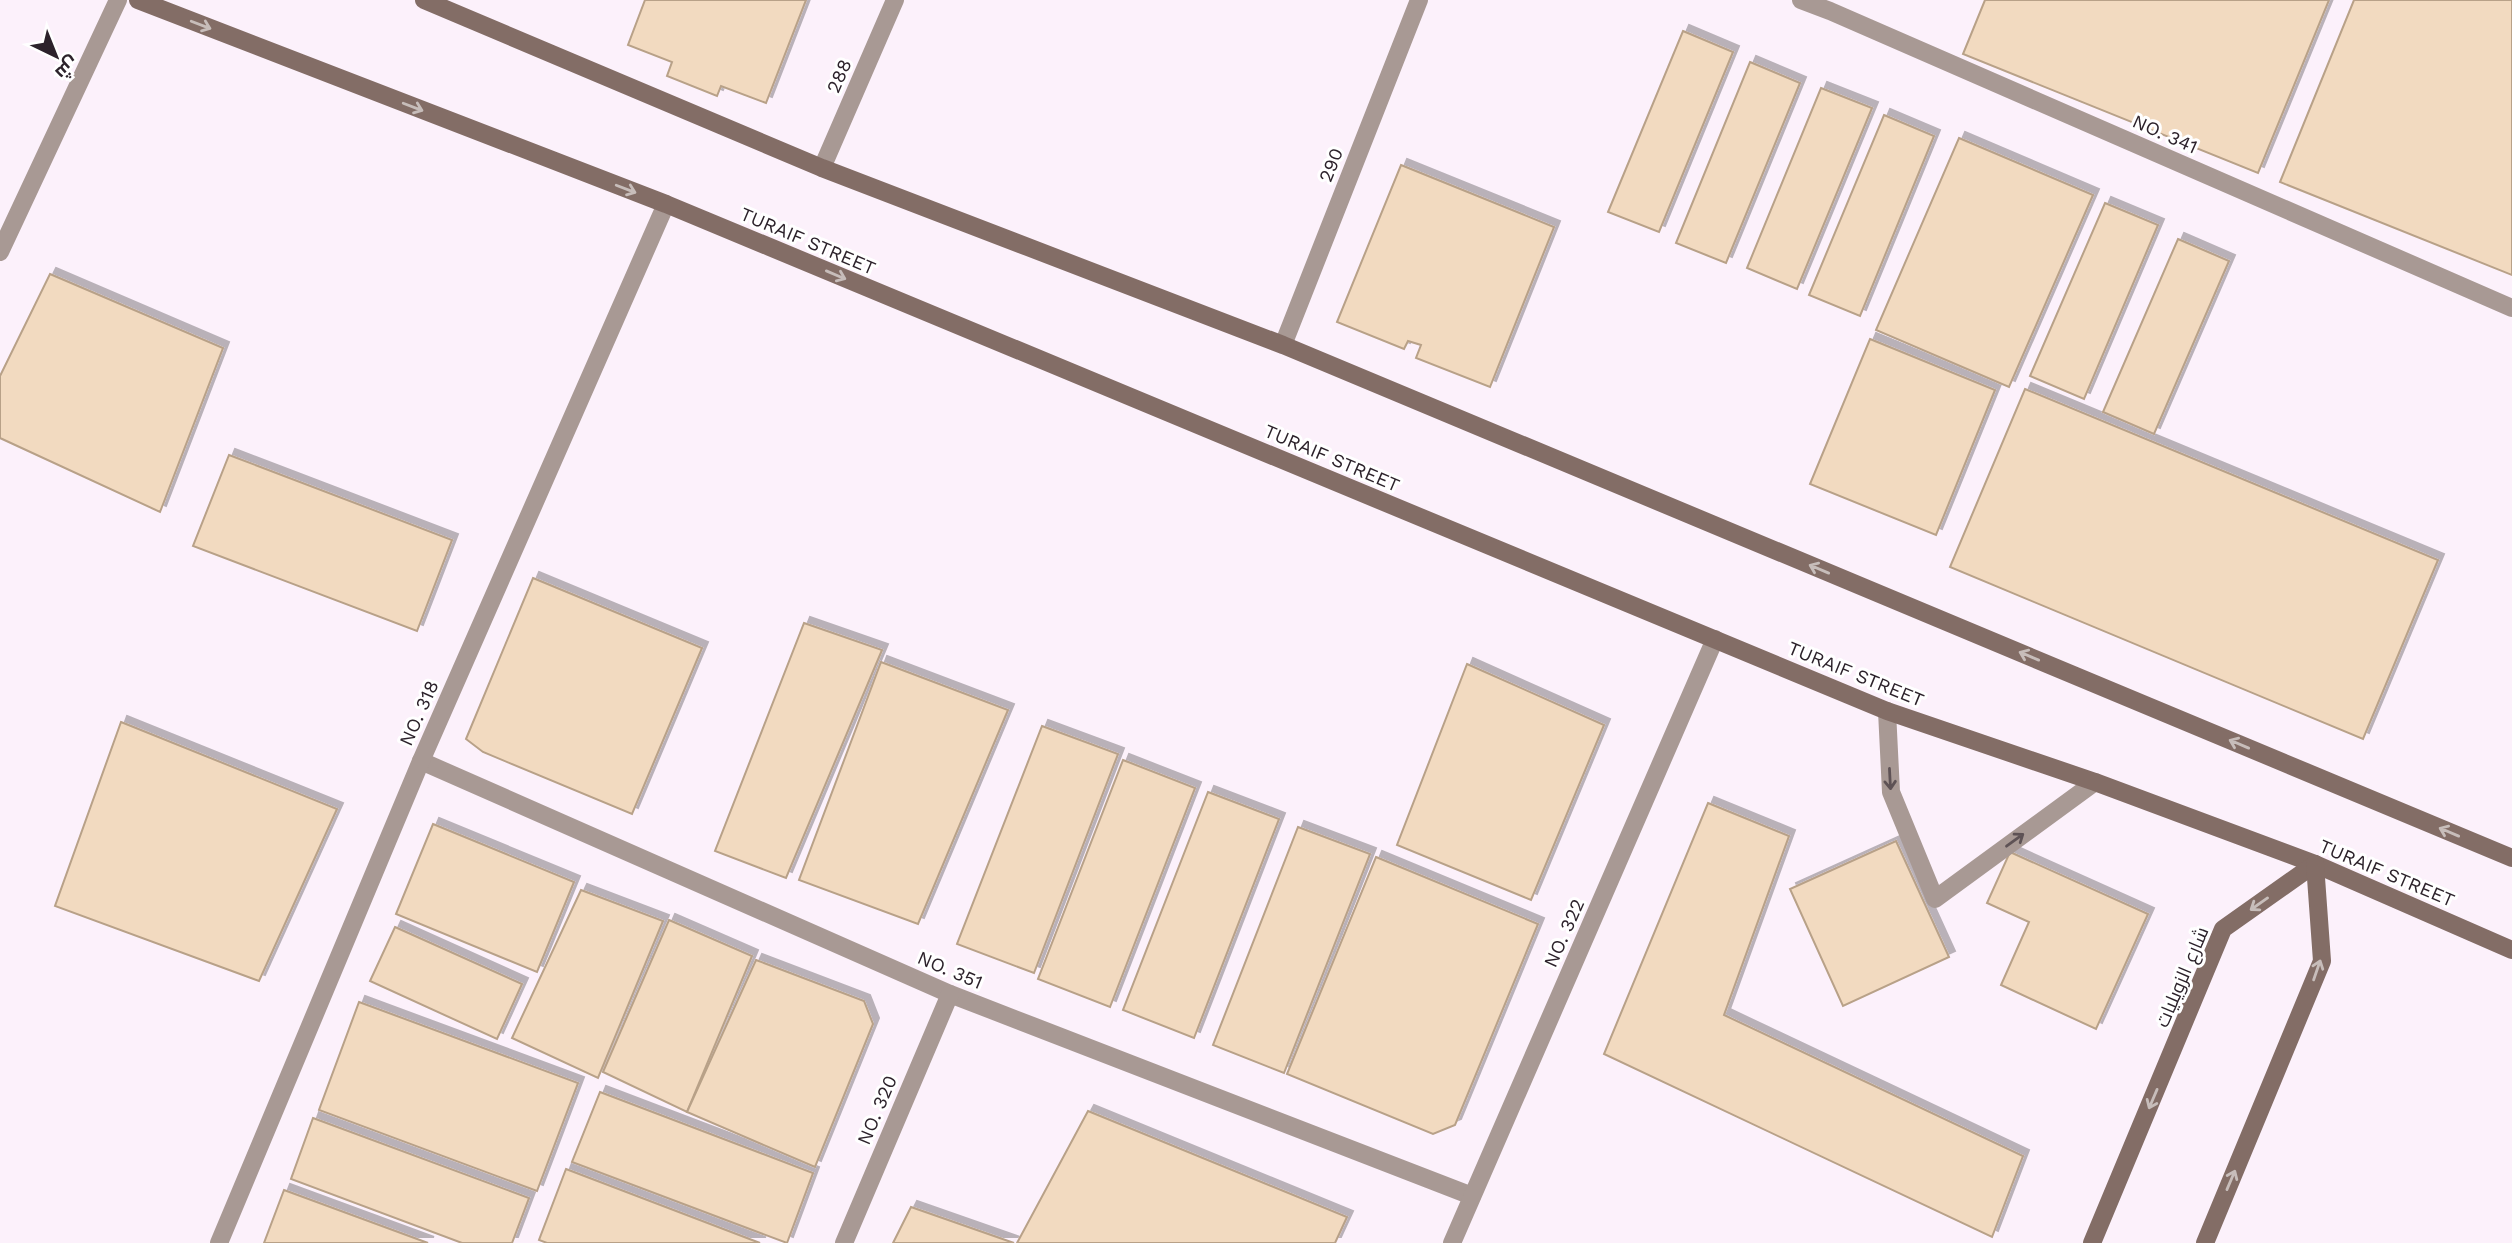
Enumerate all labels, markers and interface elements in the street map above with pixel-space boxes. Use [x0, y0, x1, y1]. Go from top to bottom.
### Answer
one-way arrow [190, 19, 212, 32]
north arrow [21, 21, 91, 91]
text: ش [50, 51, 84, 85]
street label: 288 [821, 56, 857, 96]
one-way arrow [402, 101, 424, 114]
street label: NO. 341 [2129, 109, 2201, 159]
street label: 290 [1314, 145, 1348, 185]
one-way arrow [614, 183, 636, 196]
street label: TURAIF STREET [737, 202, 879, 280]
one-way arrow [825, 269, 846, 282]
street label: TURAIF STREET [1261, 419, 1403, 497]
one-way arrow [1809, 561, 1831, 574]
street label: TURAIF STREET [1785, 636, 1927, 712]
one-way arrow [2019, 649, 2041, 662]
street label: NO. 318 [394, 677, 444, 749]
one-way arrow [2229, 737, 2250, 750]
one-way arrow [1884, 768, 1897, 791]
one-way arrow [2439, 825, 2460, 838]
one-way arrow [2005, 833, 2024, 848]
street label: TURAIF STREET [2316, 834, 2458, 912]
street label: NO. 322 [1539, 895, 1589, 971]
one-way arrow [2250, 897, 2269, 911]
street label: شارع الزويليات [2151, 923, 2215, 1031]
street label: NO. 351 [914, 946, 986, 994]
one-way arrow [2312, 959, 2325, 981]
street label: NO. 320 [852, 1072, 902, 1148]
one-way arrow [2145, 1088, 2158, 1109]
one-way arrow [2226, 1170, 2239, 1191]

